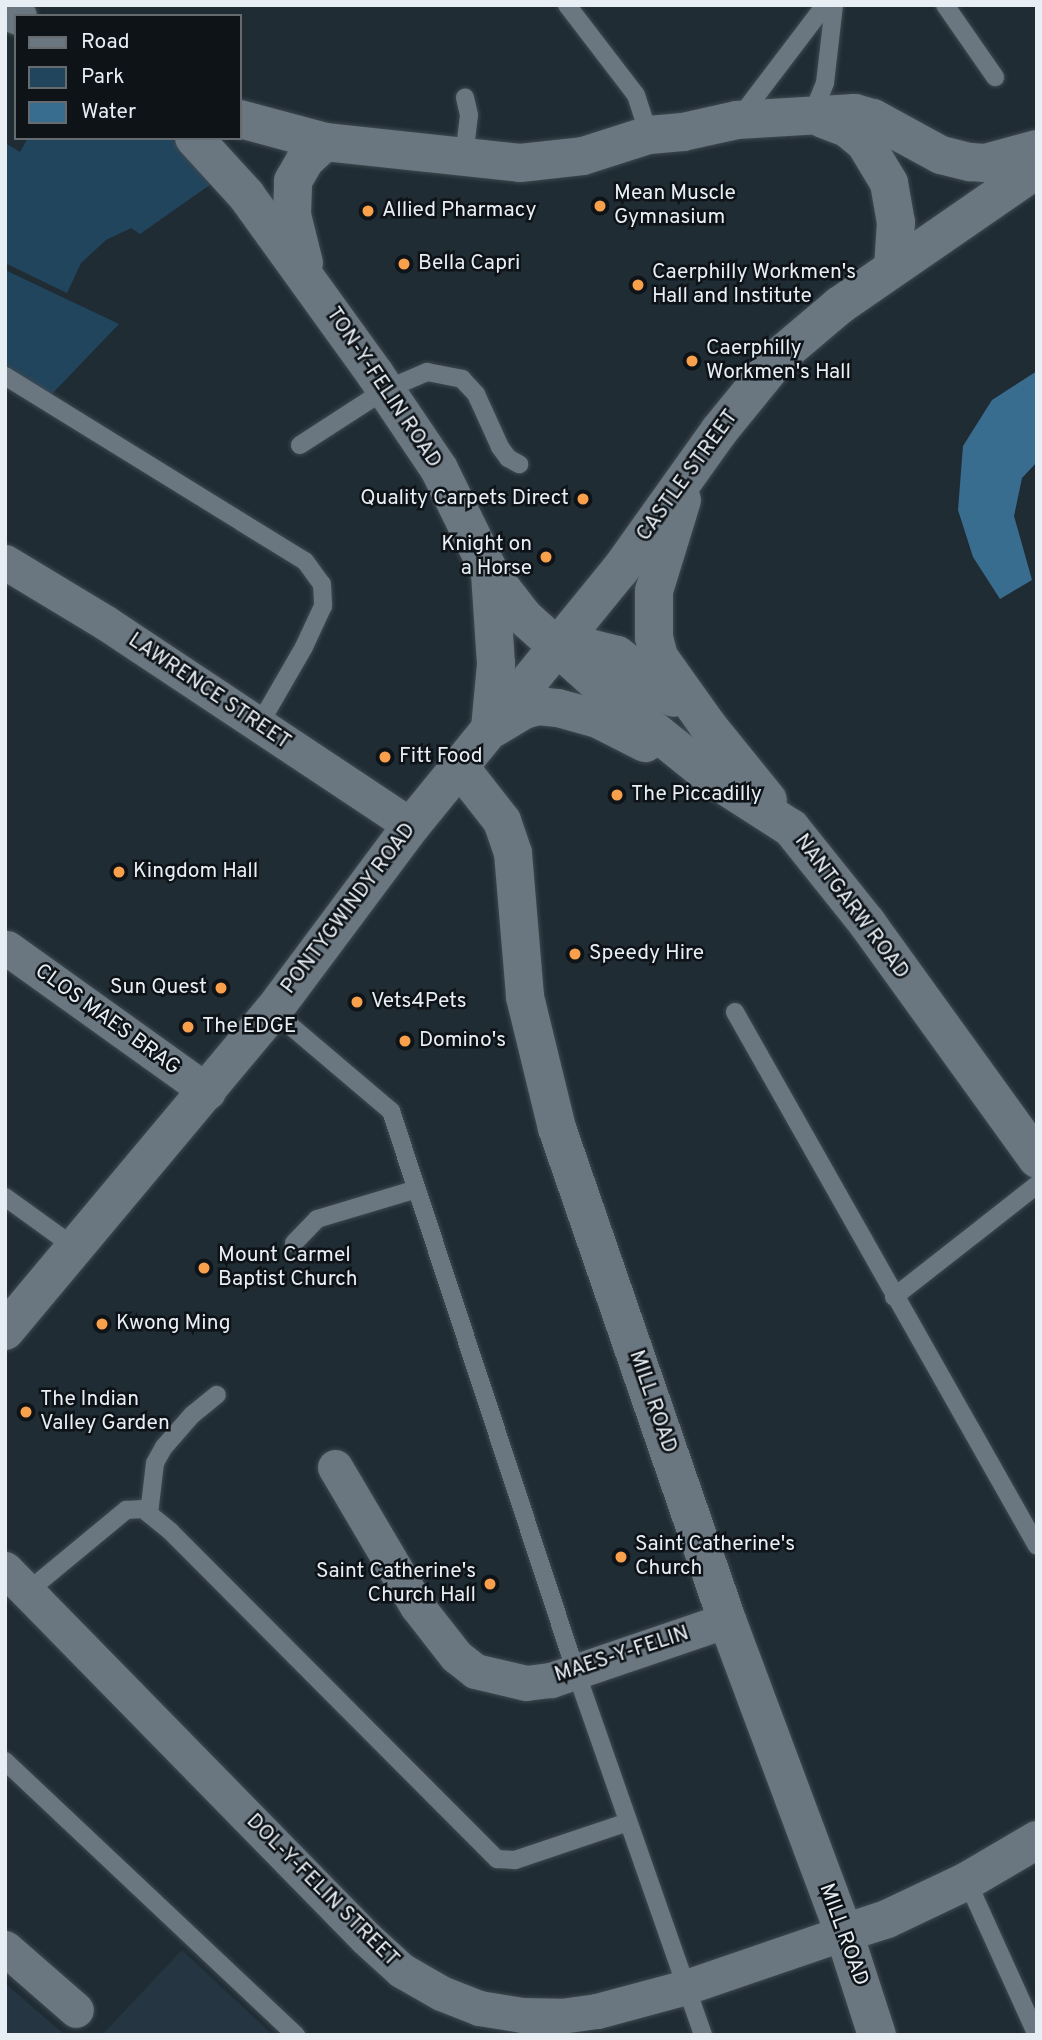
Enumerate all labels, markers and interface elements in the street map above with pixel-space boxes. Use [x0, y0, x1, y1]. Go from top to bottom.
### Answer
legend [14, 14, 242, 140]
text: Road [81, 29, 130, 56]
text: Park [81, 64, 124, 91]
text: Water [81, 99, 136, 126]
place label: Mean Muscle Gymnasium [614, 181, 736, 231]
place label: Allied Pharmacy [382, 198, 537, 224]
marker: Mean Muscle Gymnasium [592, 198, 608, 214]
marker: Allied Pharmacy [360, 203, 376, 219]
place label: Bella Capri [418, 251, 520, 277]
marker: Bella Capri [396, 256, 412, 272]
place label: Caerphilly Workmen's Hall and Institute [652, 260, 857, 310]
marker: Caerphilly Workmen's Hall and Institute [630, 277, 646, 293]
street label: TON-Y-FELIN ROAD [320, 303, 446, 473]
place label: Caerphilly Workmen's Hall [706, 336, 851, 386]
marker: Caerphilly Workmen's Hall [684, 353, 700, 369]
street label: CASTLE STREET [632, 405, 744, 547]
place label: Quality Carpets Direct [360, 486, 569, 512]
marker: Quality Carpets Direct [575, 491, 591, 507]
place label: Knight on a Horse [441, 532, 532, 582]
marker: Knight on a Horse [538, 549, 554, 565]
street label: LAWRENCE STREET [123, 628, 295, 756]
place label: Fitt Food [399, 744, 483, 770]
marker: Fitt Food [377, 749, 393, 765]
place label: The Piccadilly [631, 782, 762, 808]
marker: The Piccadilly [609, 787, 625, 803]
street label: PONTYGWINDY ROAD [276, 818, 422, 1000]
street label: NANTGARW ROAD [788, 829, 914, 985]
place label: Kingdom Hall [133, 859, 258, 885]
marker: Kingdom Hall [111, 864, 127, 880]
place label: Speedy Hire [589, 941, 704, 967]
marker: Speedy Hire [567, 946, 583, 962]
street label: CLOS MAES BRAG [30, 959, 184, 1081]
place label: Sun Quest [110, 975, 207, 1001]
marker: Sun Quest [213, 980, 229, 996]
place label: Vets4Pets [371, 989, 467, 1015]
marker: Vets4Pets [349, 994, 365, 1010]
place label: The EDGE [202, 1014, 296, 1040]
marker: The EDGE [180, 1019, 196, 1035]
place label: Domino's [419, 1028, 506, 1054]
marker: Domino's [397, 1033, 413, 1049]
place label: Mount Carmel Baptist Church [218, 1243, 358, 1293]
marker: Mount Carmel Baptist Church [196, 1260, 212, 1276]
place label: Kwong Ming [116, 1311, 231, 1337]
marker: Kwong Ming [94, 1316, 110, 1332]
street label: MILL ROAD [623, 1347, 681, 1457]
place label: The Indian Valley Garden [40, 1387, 170, 1437]
marker: The Indian Valley Garden [18, 1404, 34, 1420]
place label: Saint Catherine's Church [635, 1532, 795, 1582]
marker: Saint Catherine's Church [613, 1549, 629, 1565]
place label: Saint Catherine's Church Hall [316, 1559, 476, 1609]
marker: Saint Catherine's Church Hall [482, 1576, 498, 1592]
street label: MAES-Y-FELIN [552, 1621, 692, 1689]
street label: DOL-Y-FELIN STREET [240, 1809, 404, 1973]
street label: MILL ROAD [813, 1880, 873, 1990]

